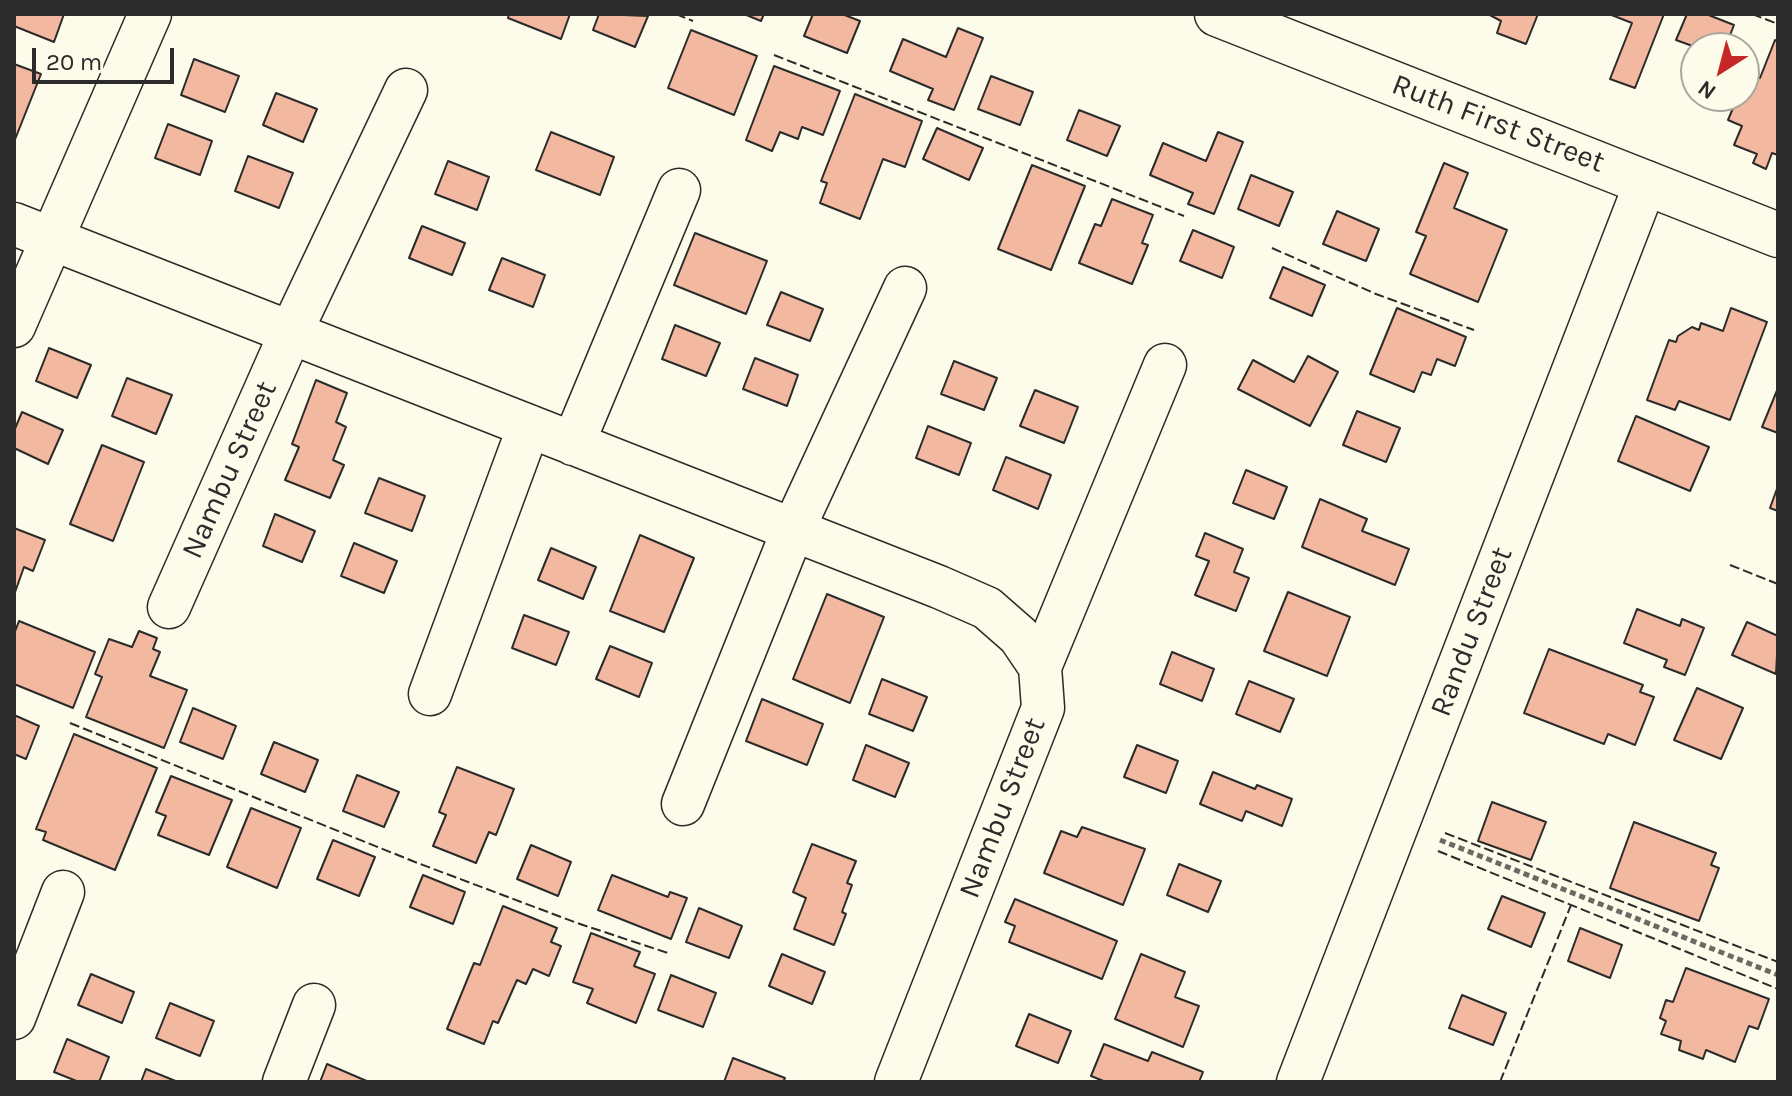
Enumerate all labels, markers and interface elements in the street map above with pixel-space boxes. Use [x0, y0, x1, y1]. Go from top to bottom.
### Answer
scale bar [36, 32, 178, 82]
north arrow [1680, 32, 1760, 112]
text: 20 m [46, 48, 102, 76]
street label: Ruth First Street [1386, 67, 1610, 181]
text: N [1693, 75, 1721, 105]
street label: Nambu Street [175, 376, 285, 564]
street label: Randu Street [1423, 542, 1521, 722]
street label: Nambu Street [952, 713, 1054, 903]

